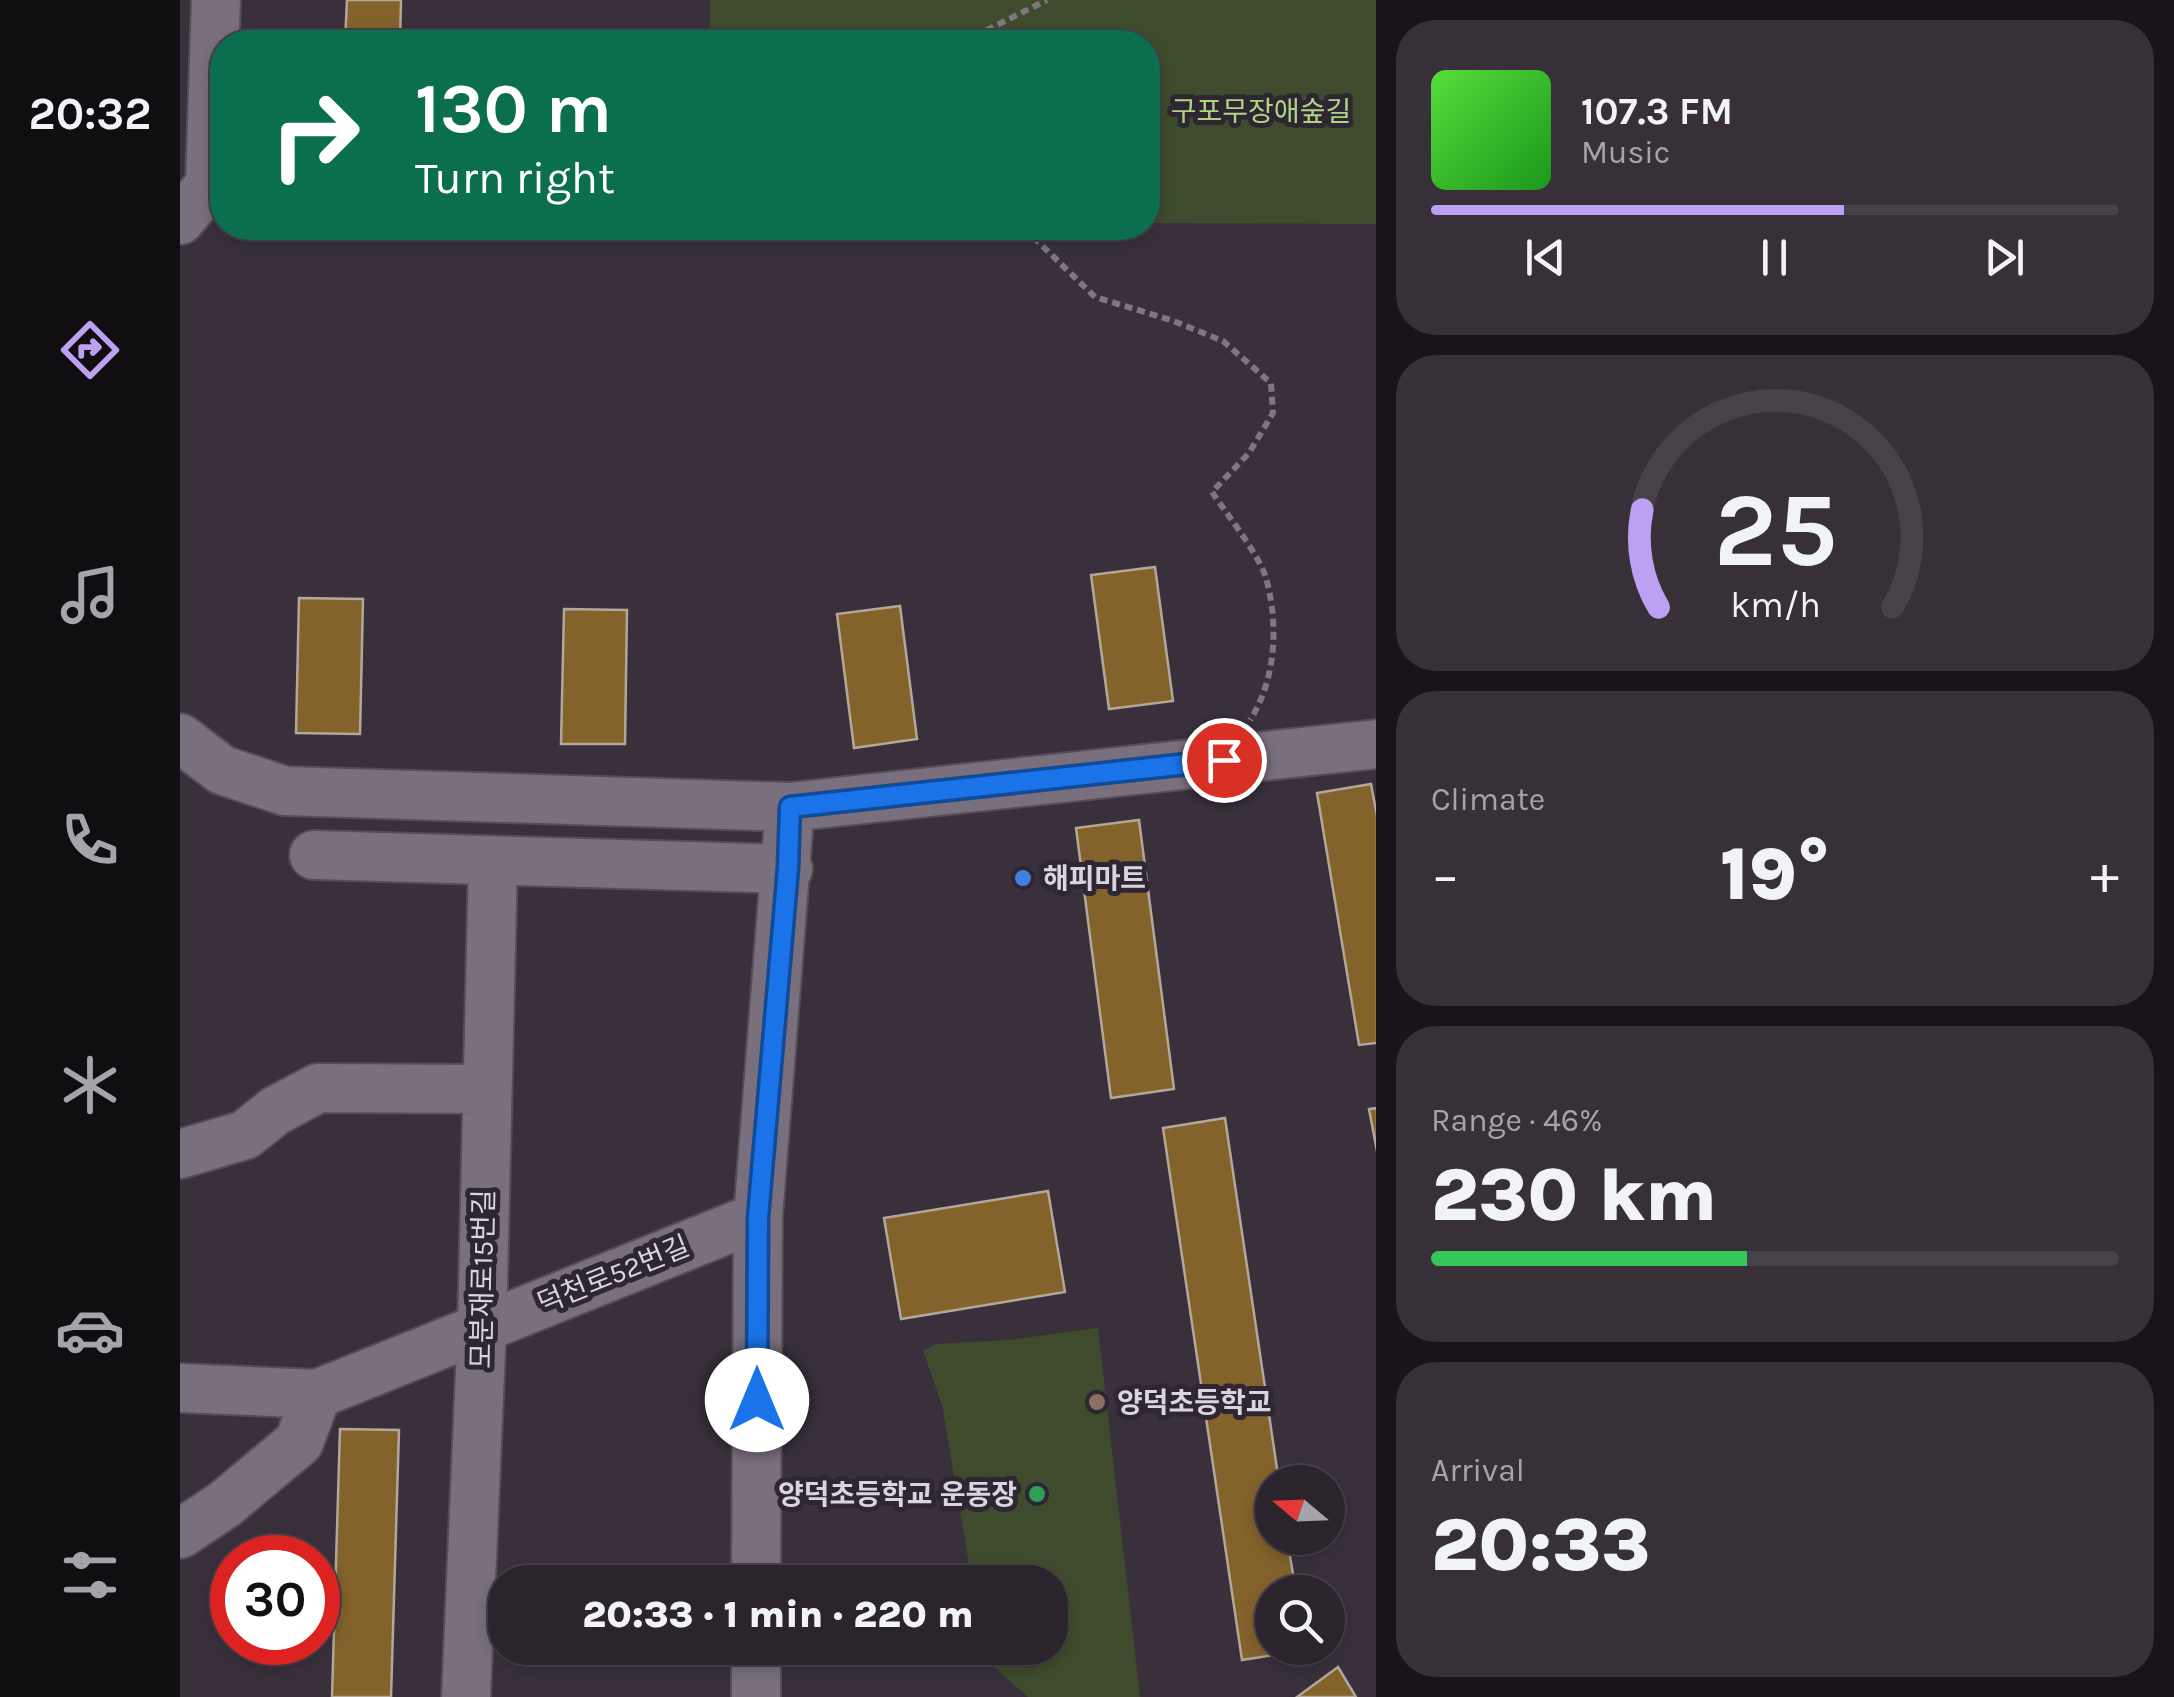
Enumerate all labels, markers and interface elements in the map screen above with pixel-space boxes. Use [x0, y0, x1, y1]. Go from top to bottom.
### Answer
text: 130 m [415, 68, 612, 150]
icon: right [250, 70, 380, 200]
text: 20:32 [28, 88, 152, 140]
text: 107.3 FM [1581, 89, 1733, 134]
park label: 구포무장애숲길 [1171, 95, 1351, 128]
text: Music [1581, 134, 1670, 171]
text: Turn right [415, 152, 615, 204]
icon: previous [1518, 230, 1573, 285]
icon: pause [1747, 230, 1802, 285]
icon: next [1977, 230, 2032, 285]
icon: directions [55, 315, 125, 385]
text: 25 [1713, 470, 1837, 591]
icon: music [55, 560, 125, 630]
text: km/h [1730, 584, 1820, 626]
pin [1182, 718, 1267, 803]
icon: arrive [1197, 733, 1252, 788]
text: Climate [1431, 781, 1545, 818]
icon: phone [55, 805, 125, 875]
text: 19° [1720, 830, 1830, 918]
text: − [1431, 843, 1460, 907]
text: + [2090, 843, 2119, 907]
place label: 해피마트 [1043, 862, 1146, 895]
marker: 해피마트 [1012, 867, 1034, 889]
icon: climate [55, 1050, 125, 1120]
text: Range · 46% [1431, 1102, 1602, 1139]
text: 230 km [1431, 1151, 1717, 1239]
street label: 모분재로15번길 [464, 1189, 501, 1369]
street label: 덕천로52번길 [532, 1229, 694, 1320]
icon: car [55, 1295, 125, 1365]
position arrow [705, 1348, 809, 1452]
place label: 양덕초등학교 [1117, 1386, 1272, 1419]
marker: 양덕초등학교 [1086, 1391, 1108, 1413]
text: Arrival [1431, 1452, 1525, 1489]
north arrow [1255, 1465, 1345, 1555]
map controls [1255, 1465, 1345, 1665]
place label: 양덕초등학교 운동장 [778, 1478, 1017, 1511]
marker: 양덕초등학교 운동장 [1026, 1483, 1048, 1505]
text: 20:33 [1431, 1501, 1650, 1589]
speed limit sign: 30 [210, 1535, 340, 1665]
icon: filters [55, 1540, 125, 1610]
button: search [1255, 1575, 1345, 1665]
text: 20:33 · 1 min · 220 m [582, 1592, 974, 1637]

